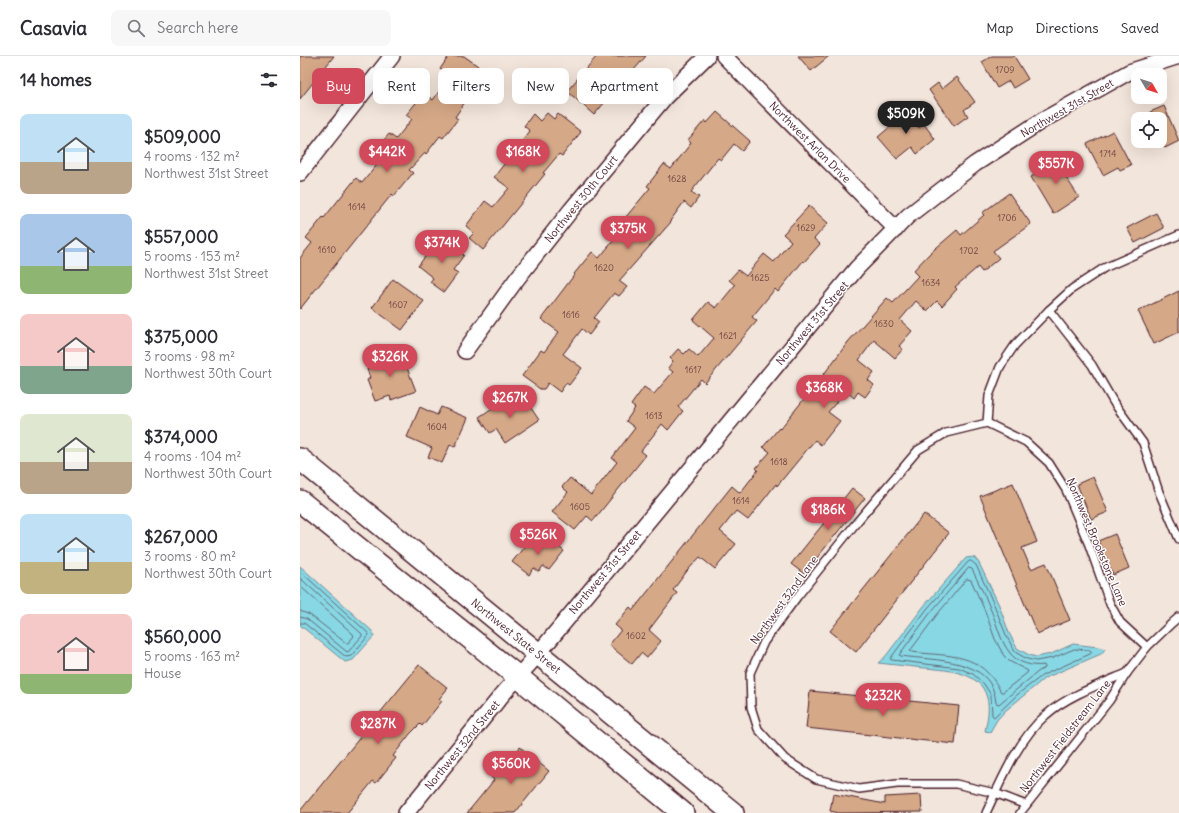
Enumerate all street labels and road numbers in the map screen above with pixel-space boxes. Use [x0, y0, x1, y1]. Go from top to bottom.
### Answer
street label: Northwest 31st Street [1018, 75, 1116, 140]
street label: Northwest Arlan Drive [766, 98, 854, 186]
street label: Northwest 30th Court [542, 152, 621, 245]
street label: Northwest 31st Street [773, 278, 851, 368]
street label: Northwest Brookstone Lane [1064, 476, 1130, 608]
street label: Northwest 31st Street [566, 527, 644, 617]
street label: Northwest 32nd Lane [747, 553, 821, 647]
street label: Northwest State Street [468, 595, 564, 677]
street label: Northwest Fieldstream Lane [1017, 677, 1113, 795]
street label: Northwest 32nd Street [422, 697, 503, 793]

